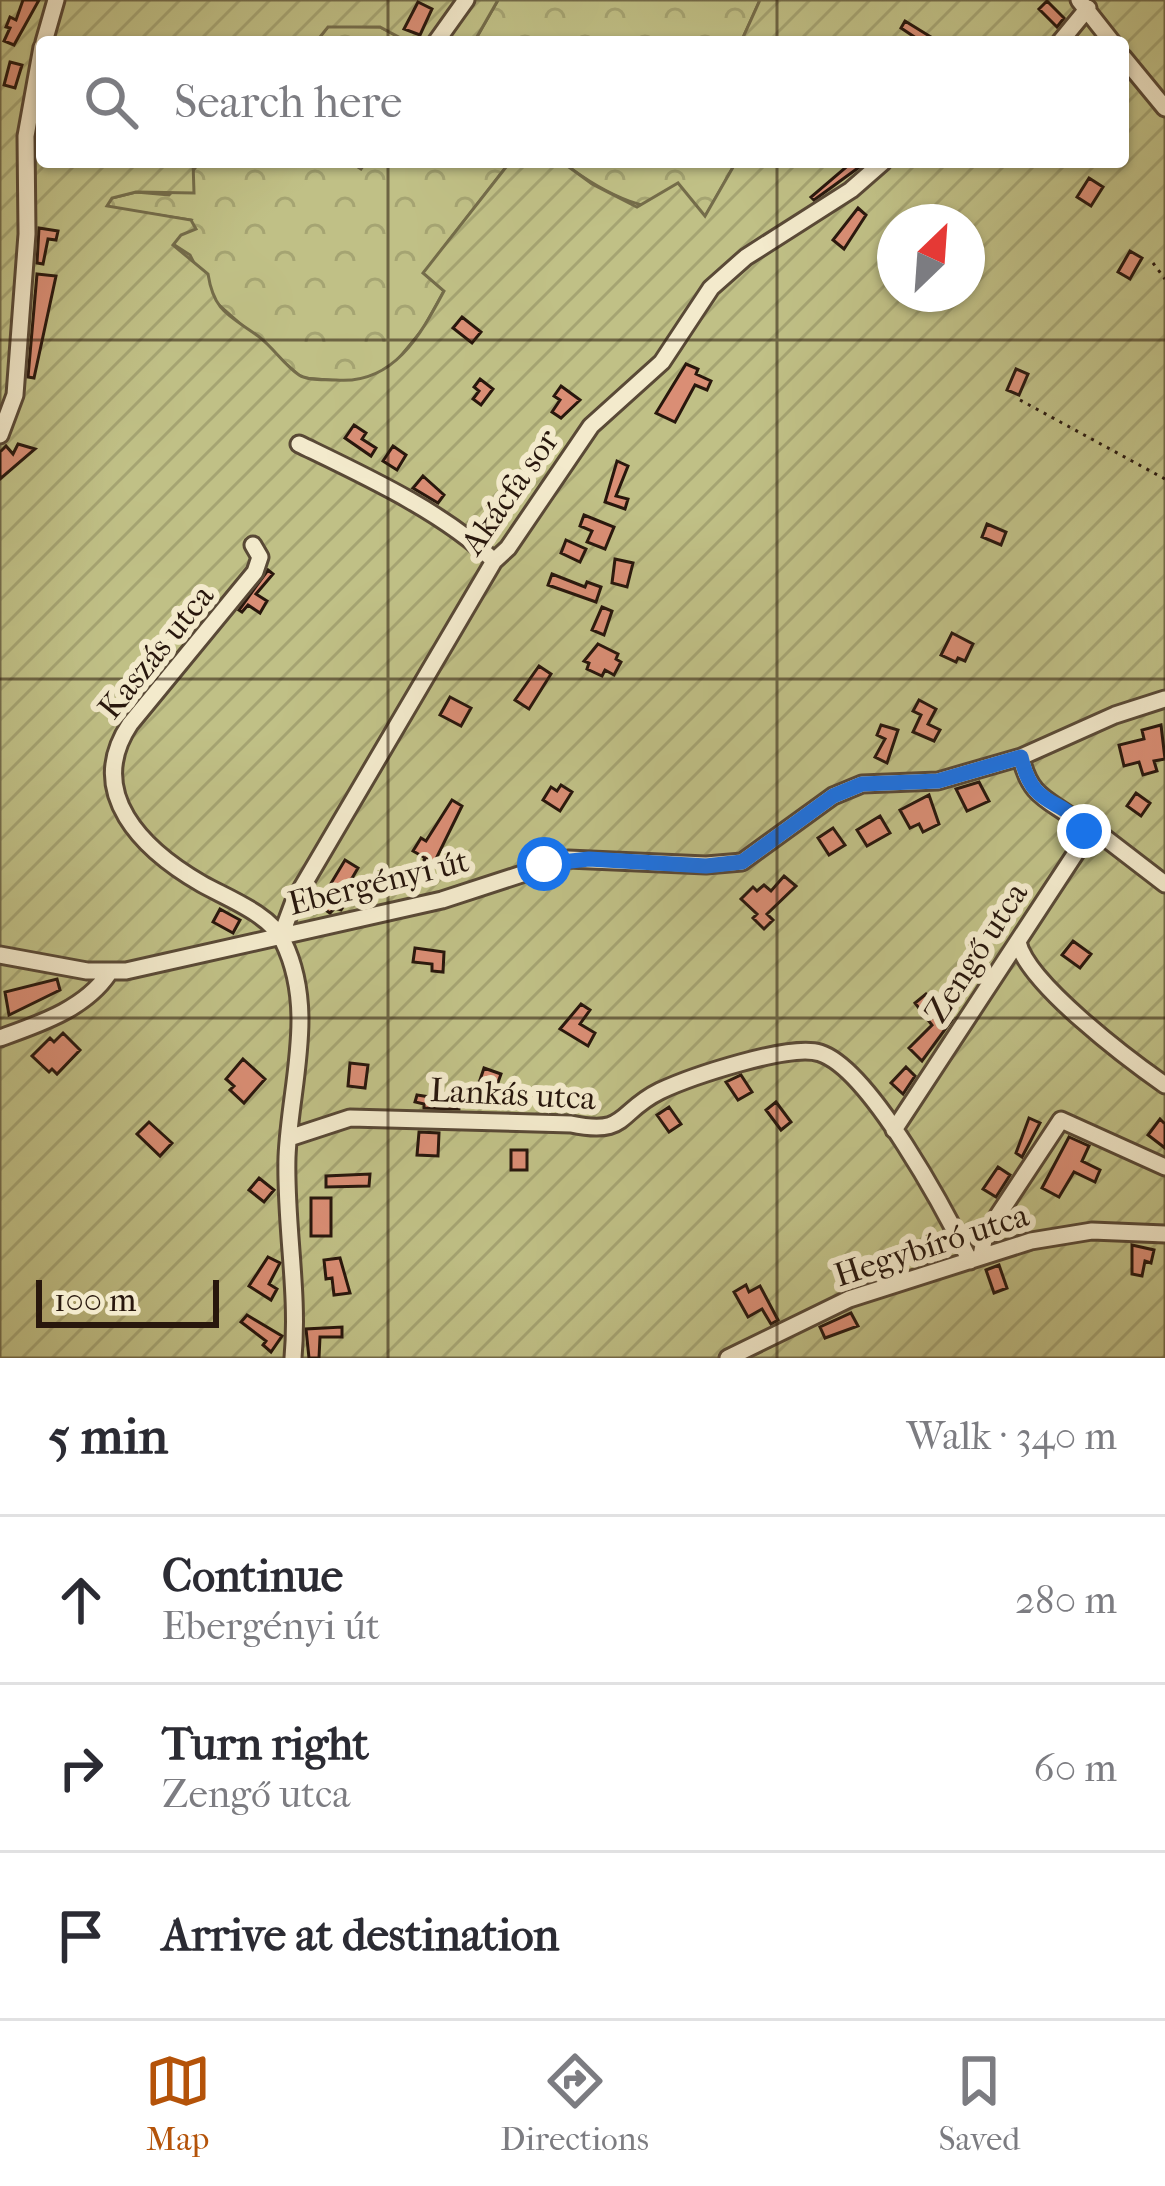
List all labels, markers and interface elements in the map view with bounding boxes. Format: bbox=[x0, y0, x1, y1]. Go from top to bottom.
search box bbox=[36, 36, 1129, 168]
icon: search bbox=[78, 69, 144, 135]
text: Search here bbox=[174, 76, 402, 129]
north arrow bbox=[877, 204, 985, 312]
street label: Akácfa sor bbox=[452, 422, 568, 564]
street label: Kaszás utca bbox=[90, 577, 222, 727]
route end bbox=[1057, 804, 1111, 858]
route start bbox=[517, 837, 571, 891]
street label: Ebergényi út bbox=[284, 841, 473, 924]
street label: Zengő utca bbox=[917, 875, 1036, 1030]
street label: Lankás utca bbox=[429, 1071, 598, 1118]
street label: Hegybíró utca bbox=[829, 1195, 1034, 1295]
scale bar bbox=[36, 1274, 219, 1327]
text: 100 m bbox=[54, 1281, 137, 1320]
text: 5 min bbox=[48, 1406, 168, 1466]
text: Walk · 340 m bbox=[907, 1413, 1117, 1459]
text: Continue bbox=[162, 1550, 343, 1603]
icon: ahead bbox=[48, 1567, 114, 1633]
text: 280 m bbox=[1015, 1577, 1117, 1623]
text: Ebergényi út bbox=[162, 1603, 380, 1649]
text: Turn right bbox=[162, 1718, 369, 1771]
icon: right bbox=[48, 1735, 114, 1801]
text: 60 m bbox=[1034, 1745, 1117, 1791]
text: Zengő utca bbox=[162, 1771, 350, 1817]
icon: arrive bbox=[48, 1903, 114, 1969]
text: Arrive at destination bbox=[162, 1909, 559, 1962]
tab: Map bbox=[145, 2048, 211, 2159]
tab: Directions bbox=[500, 2048, 649, 2159]
tab: Saved bbox=[938, 2048, 1020, 2159]

